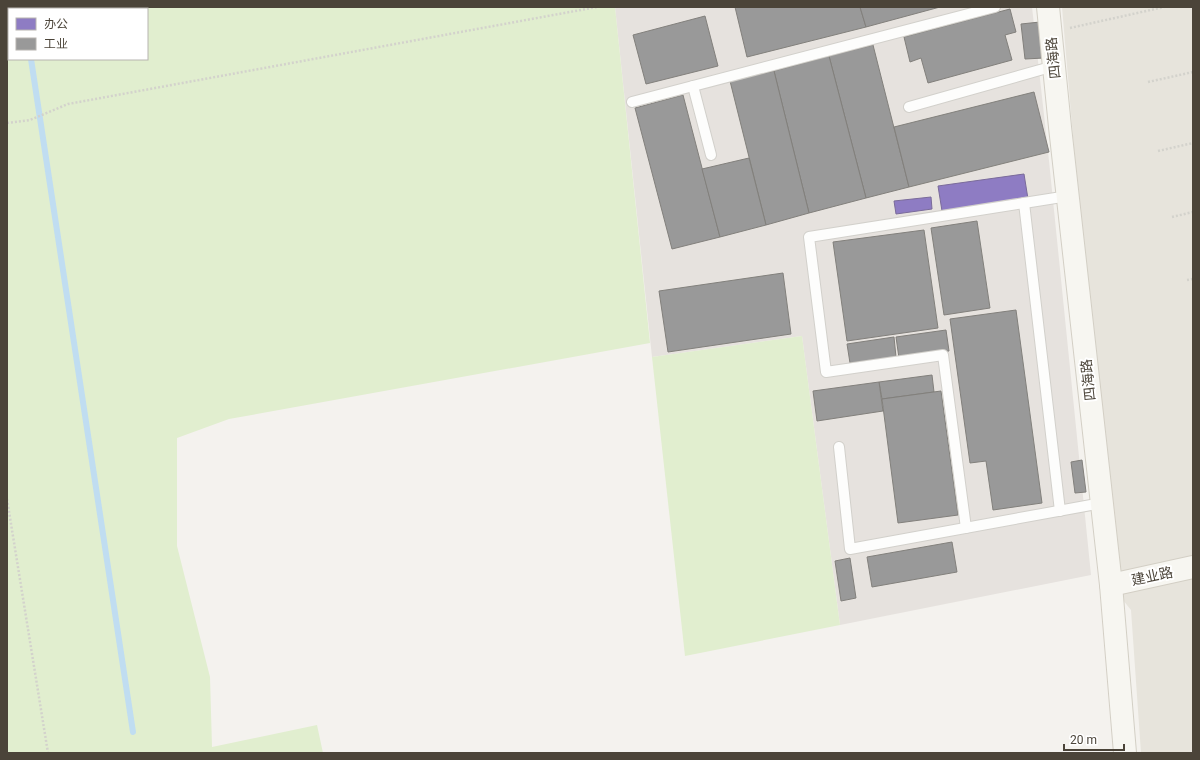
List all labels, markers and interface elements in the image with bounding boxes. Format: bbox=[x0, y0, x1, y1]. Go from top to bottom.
legend bbox=[8, 8, 148, 60]
text: 办公 bbox=[44, 17, 68, 31]
street label: 四海路 bbox=[1043, 36, 1063, 80]
text: 工业 bbox=[44, 37, 68, 51]
street label: 四海路 bbox=[1078, 358, 1098, 402]
street label: 建业路 bbox=[1130, 564, 1174, 588]
scale bar bbox=[1064, 726, 1124, 752]
text: 20 m bbox=[1070, 733, 1097, 747]

